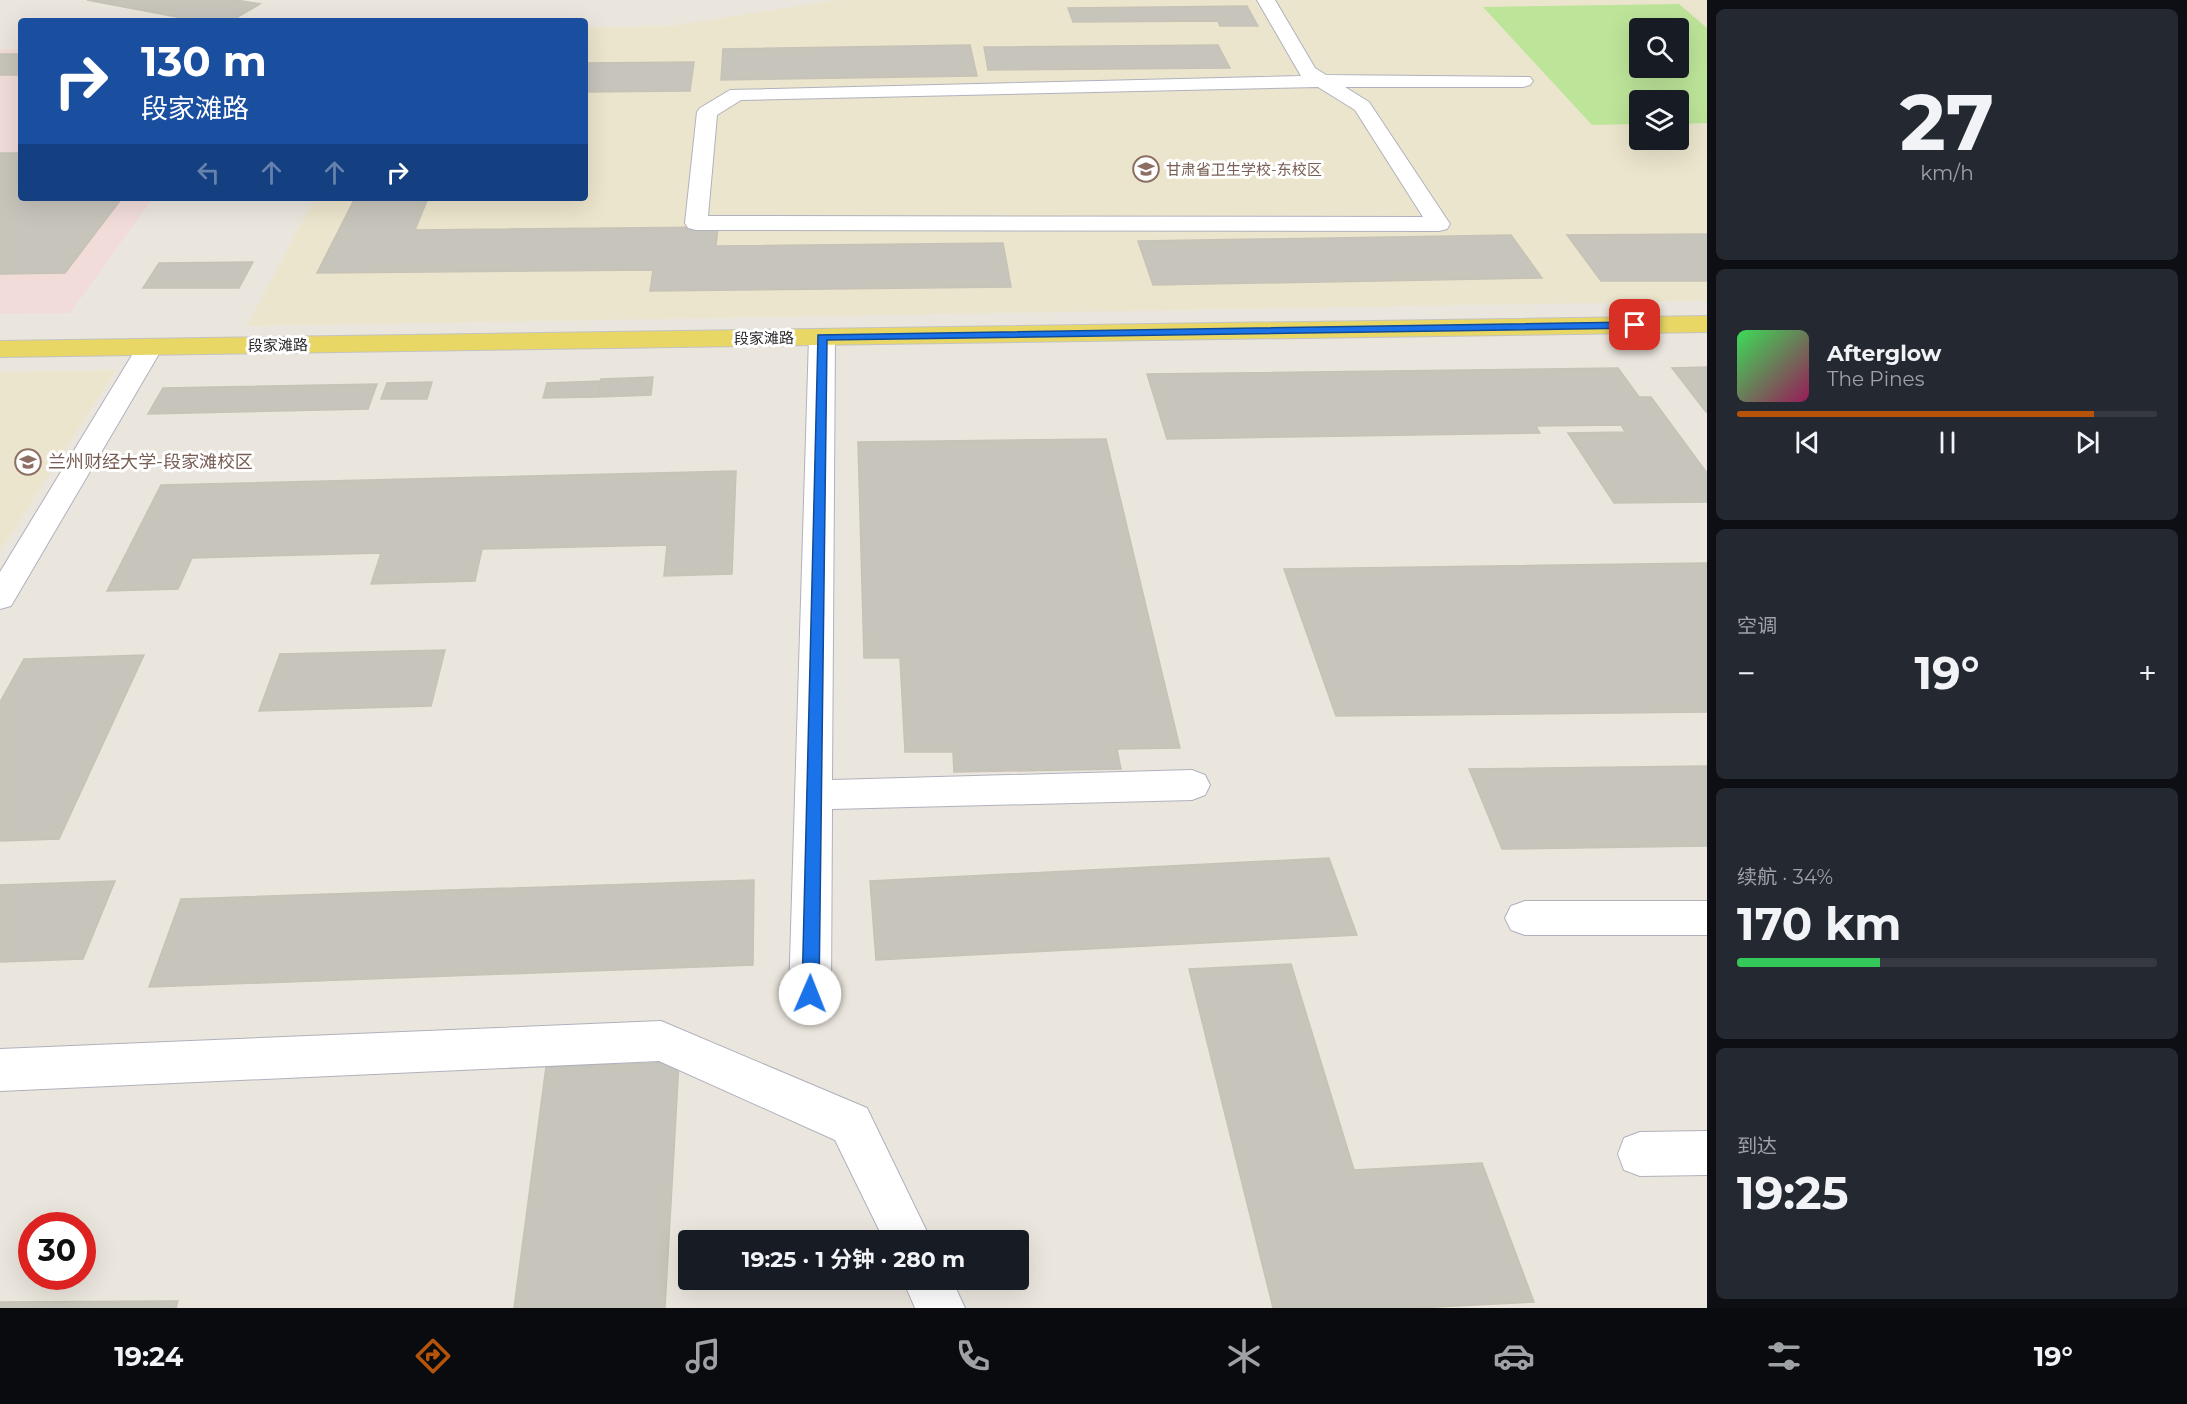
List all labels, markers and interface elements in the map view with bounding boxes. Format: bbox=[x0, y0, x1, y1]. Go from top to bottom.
map controls bbox=[1629, 18, 1689, 150]
button: search bbox=[1629, 18, 1689, 78]
text: 130 m bbox=[141, 35, 267, 87]
icon: right bbox=[42, 42, 120, 120]
text: 27 bbox=[1900, 74, 1994, 170]
button: layers bbox=[1629, 90, 1689, 150]
text: 段家滩路 bbox=[141, 92, 249, 125]
school or university icon: 甘肃省卫生学校-东校区 bbox=[1131, 154, 1161, 184]
icon: left bbox=[192, 156, 225, 189]
icon: ahead bbox=[255, 156, 288, 189]
icon: ahead bbox=[318, 156, 351, 189]
icon: right bbox=[381, 156, 414, 189]
place label: 甘肃省卫生学校-东校区 bbox=[1166, 160, 1322, 179]
text: km/h bbox=[1920, 161, 1974, 185]
pin bbox=[1609, 299, 1660, 350]
icon: arrive bbox=[1618, 308, 1651, 341]
street label: 段家滩路 bbox=[734, 328, 794, 348]
street label: 段家滩路 bbox=[248, 335, 308, 355]
text: Afterglow bbox=[1827, 340, 1941, 367]
text: The Pines bbox=[1827, 367, 1924, 391]
icon: previous bbox=[1791, 426, 1824, 459]
icon: pause bbox=[1931, 426, 1964, 459]
icon: next bbox=[2071, 426, 2104, 459]
school or university icon: 兰州财经大学-段家滩校区 bbox=[13, 447, 43, 477]
place label: 兰州财经大学-段家滩校区 bbox=[48, 451, 253, 473]
text: 空调 bbox=[1737, 614, 1777, 638]
text: 19° bbox=[1914, 645, 1980, 700]
text: − bbox=[1737, 653, 1756, 693]
text: + bbox=[2138, 653, 2157, 693]
text: 续航 · 34% bbox=[1737, 865, 1833, 889]
text: 170 km bbox=[1737, 896, 1901, 951]
position arrow bbox=[778, 962, 842, 1026]
text: 到达 bbox=[1737, 1134, 1777, 1158]
text: 19:25 bbox=[1737, 1165, 1848, 1220]
speed limit sign: 30 bbox=[18, 1212, 96, 1290]
text: 19:25 · 1 分钟 · 280 m bbox=[742, 1246, 965, 1273]
icon: directions bbox=[412, 1335, 454, 1377]
icon: music bbox=[682, 1335, 724, 1377]
icon: phone bbox=[952, 1335, 994, 1377]
icon: climate bbox=[1223, 1335, 1265, 1377]
icon: car bbox=[1493, 1335, 1535, 1377]
icon: filters bbox=[1763, 1335, 1805, 1377]
text: 19:24 bbox=[114, 1340, 183, 1373]
text: 19° bbox=[2034, 1340, 2073, 1373]

